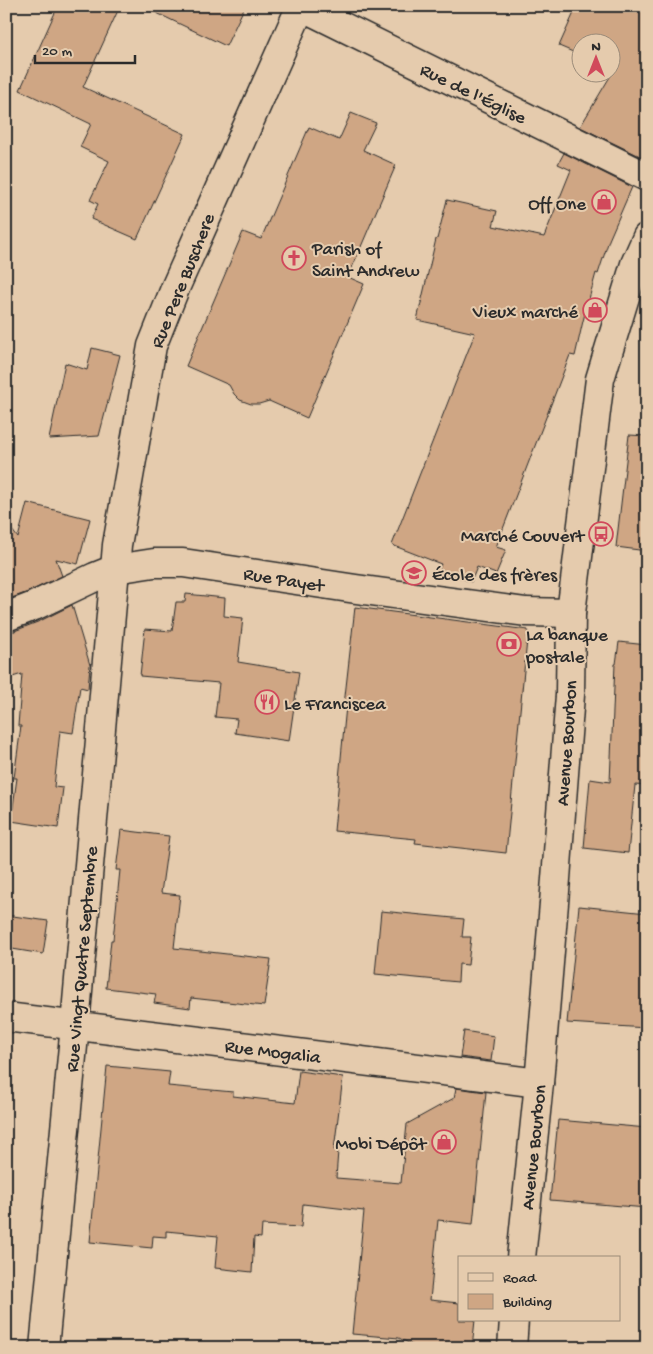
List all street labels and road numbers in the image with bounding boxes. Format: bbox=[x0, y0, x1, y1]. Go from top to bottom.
street label: Rue de l'Église bbox=[416, 60, 530, 131]
street label: Rue Pere Buschere bbox=[147, 210, 222, 352]
street label: Rue Payet bbox=[242, 564, 328, 600]
street label: Avenue Bourbon bbox=[553, 680, 584, 807]
street label: Rue Vingt Quatre Septembre bbox=[62, 845, 105, 1073]
street label: Rue Mogalia bbox=[223, 1036, 323, 1071]
street label: Avenue Bourbon bbox=[517, 1084, 553, 1211]

